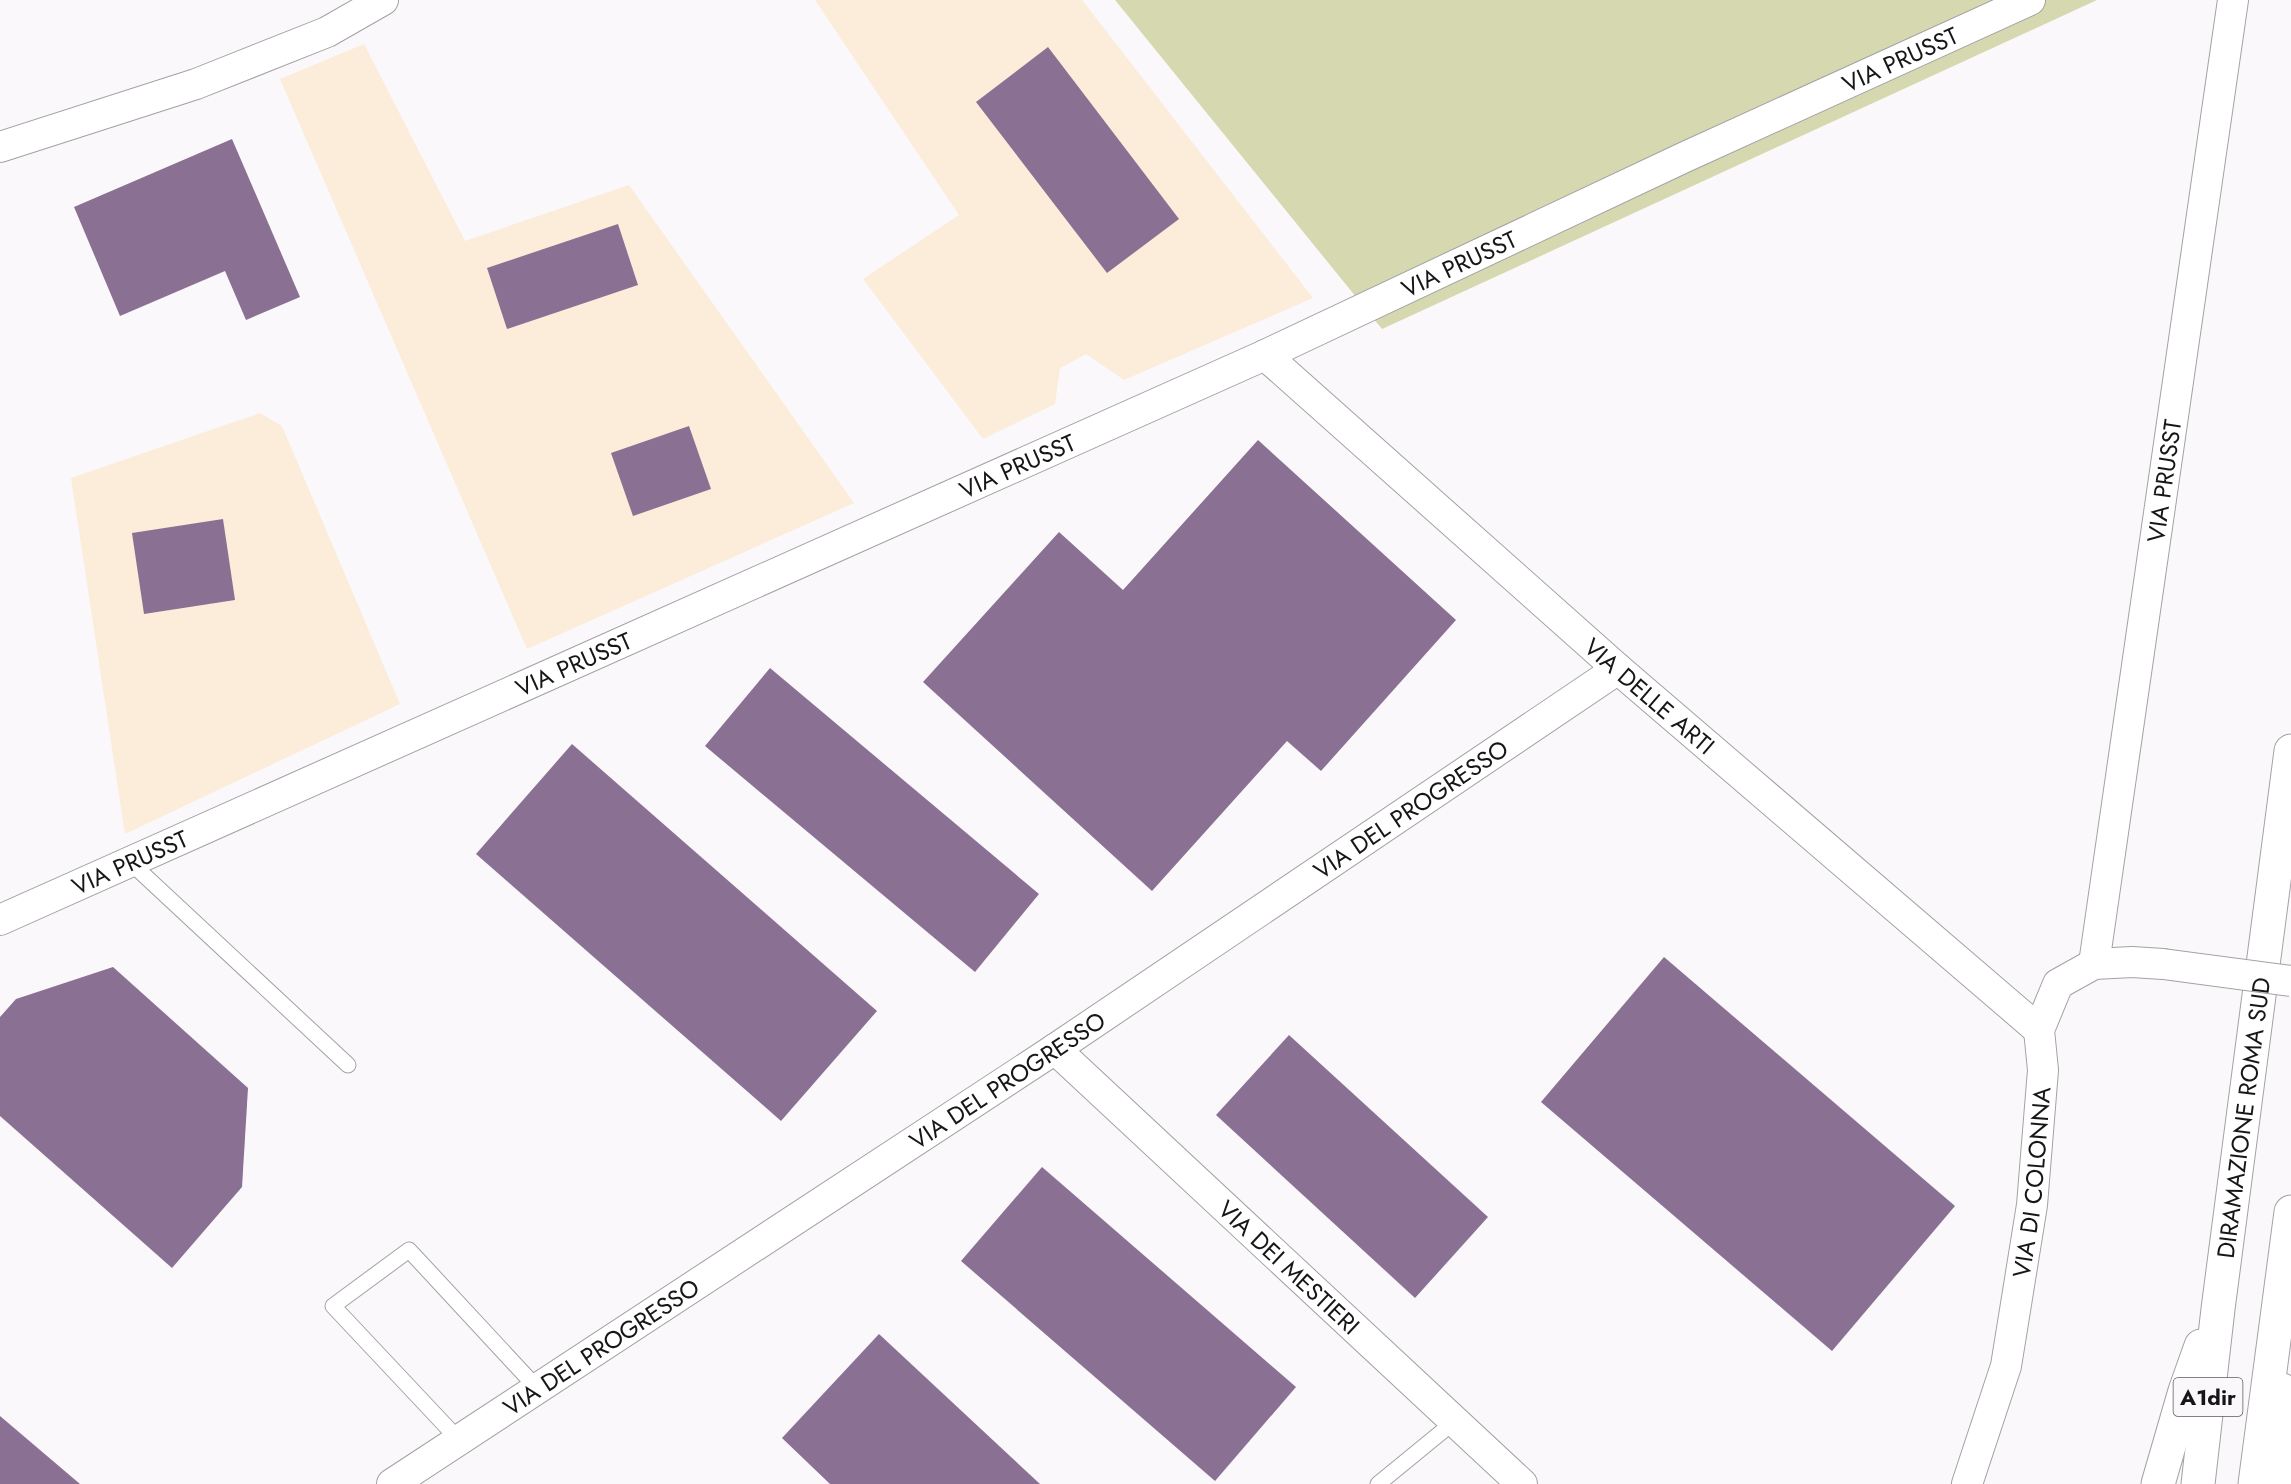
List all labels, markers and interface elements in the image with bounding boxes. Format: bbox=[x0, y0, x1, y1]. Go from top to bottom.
street label: VIA PRUSST bbox=[1836, 18, 1964, 101]
street label: VIA PRUSST bbox=[1396, 221, 1523, 306]
street label: VIA PRUSST bbox=[2137, 417, 2190, 545]
street label: VIA PRUSST bbox=[953, 424, 1081, 507]
street label: VIA PRUSST bbox=[510, 623, 637, 705]
street label: VIA DELLE ARTI bbox=[1577, 629, 1723, 762]
street label: VIA DEL PROGRESSO bbox=[1306, 731, 1515, 887]
street label: VIA PRUSST bbox=[66, 821, 193, 903]
street label: DIRAMAZIONE ROMA SUD bbox=[2207, 975, 2279, 1260]
street label: VIA DEL PROGRESSO bbox=[902, 1002, 1112, 1158]
street label: VIA DI COLONNA bbox=[2003, 1085, 2059, 1280]
street label: VIA DEI MESTIERI bbox=[1210, 1192, 1368, 1342]
street label: VIA DEL PROGRESSO bbox=[496, 1270, 706, 1424]
road number: A1dir bbox=[2174, 1378, 2242, 1416]

